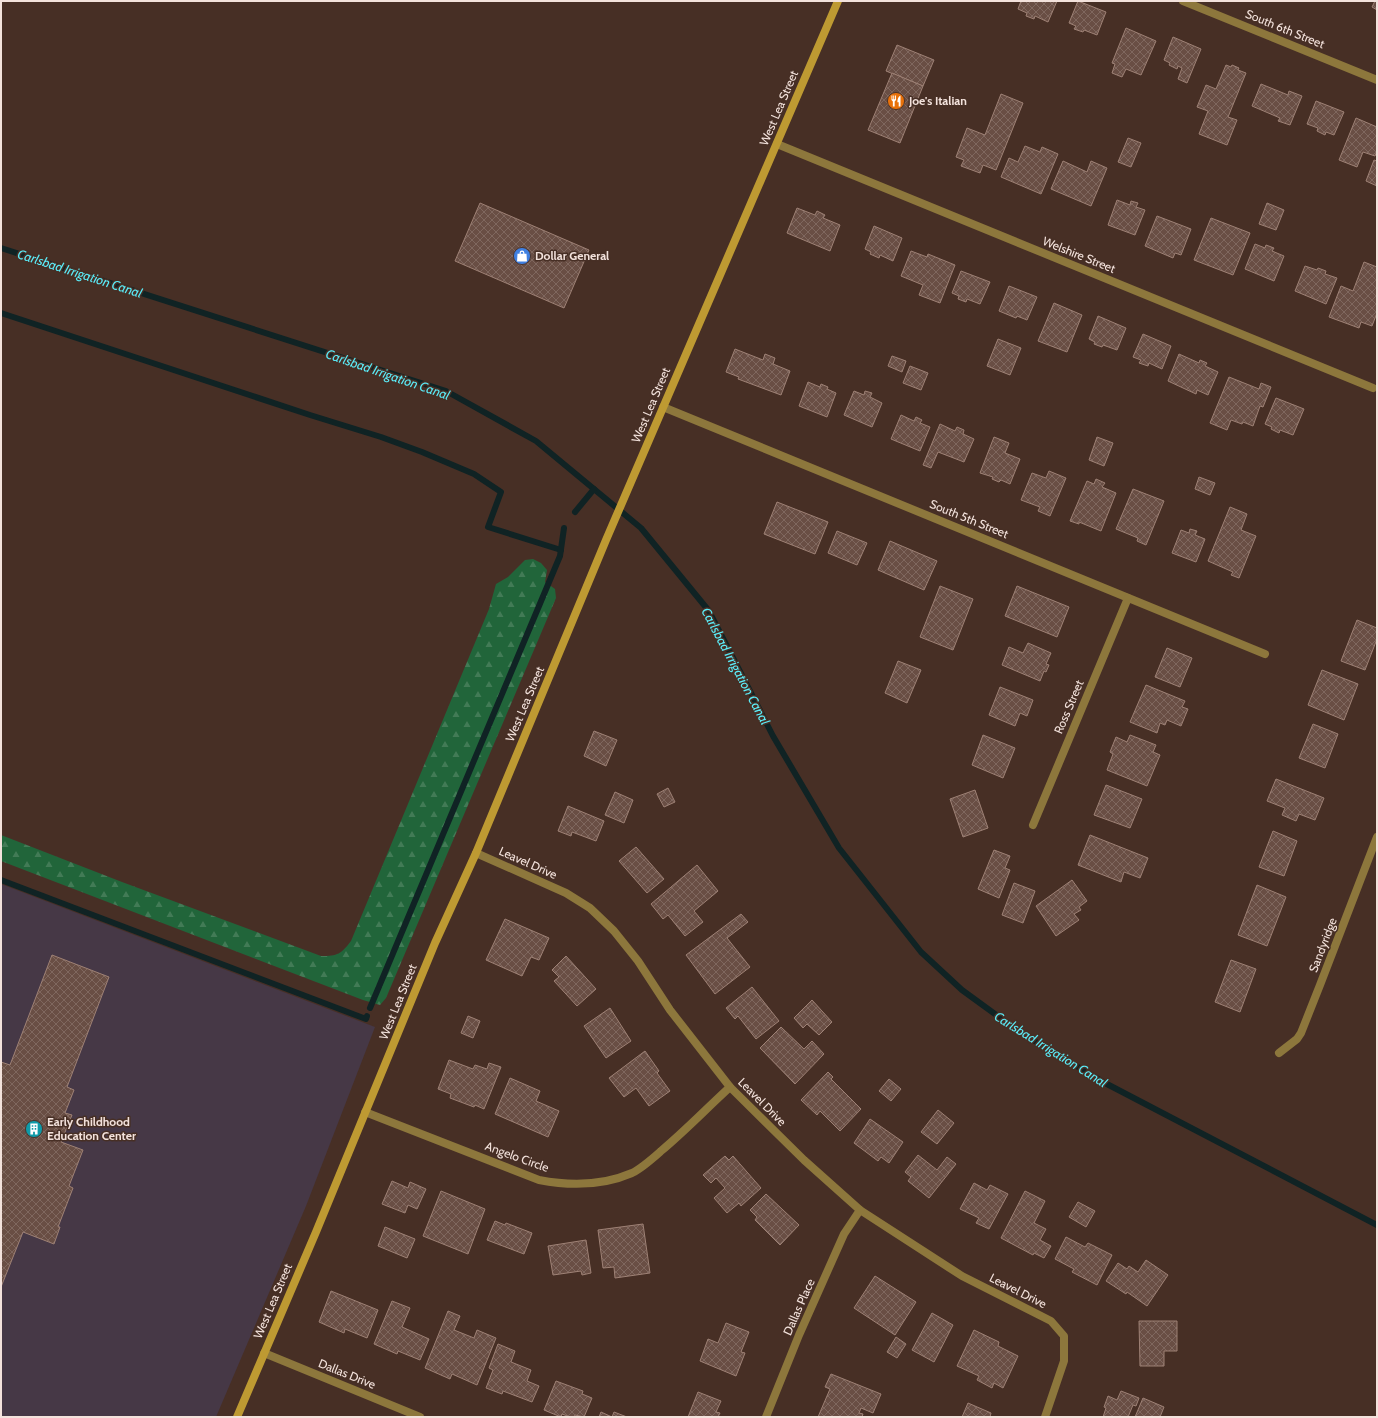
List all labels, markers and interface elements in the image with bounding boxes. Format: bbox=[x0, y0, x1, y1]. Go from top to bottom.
street label: South 6th Street bbox=[1243, 6, 1327, 51]
street label: West Lea Street bbox=[756, 68, 801, 148]
restaurant icon: Joe's Italian bbox=[886, 91, 906, 111]
place label: Joe's Italian bbox=[908, 93, 967, 108]
street label: Welshire Street bbox=[1041, 233, 1118, 276]
water label: Carlsbad Irrigation Canal bbox=[16, 245, 144, 301]
shop icon: Dollar General bbox=[512, 246, 532, 266]
place label: Dollar General bbox=[535, 248, 609, 263]
water label: Carlsbad Irrigation Canal bbox=[324, 345, 452, 403]
street label: West Lea Street bbox=[628, 365, 673, 445]
street label: South 5th Street bbox=[928, 496, 1011, 541]
water label: Carlsbad Irrigation Canal bbox=[698, 605, 774, 727]
street label: West Lea Street bbox=[502, 664, 547, 744]
street label: Ross Street bbox=[1050, 678, 1087, 736]
street label: Leavel Drive bbox=[497, 843, 560, 882]
street label: Sandyridge bbox=[1305, 915, 1340, 974]
street label: West Lea Street bbox=[376, 962, 419, 1042]
water label: Carlsbad Irrigation Canal bbox=[992, 1008, 1110, 1090]
street label: Leavel Drive bbox=[735, 1074, 790, 1129]
place label: Early Childhood Education Center bbox=[47, 1114, 136, 1143]
building icon: Early Childhood Education Center bbox=[24, 1119, 44, 1139]
street label: Angelo Circle bbox=[483, 1138, 551, 1175]
street label: West Lea Street bbox=[250, 1261, 295, 1341]
street label: Leavel Drive bbox=[987, 1270, 1049, 1311]
street label: Dallas Place bbox=[779, 1276, 818, 1337]
street label: Dallas Drive bbox=[316, 1355, 378, 1392]

